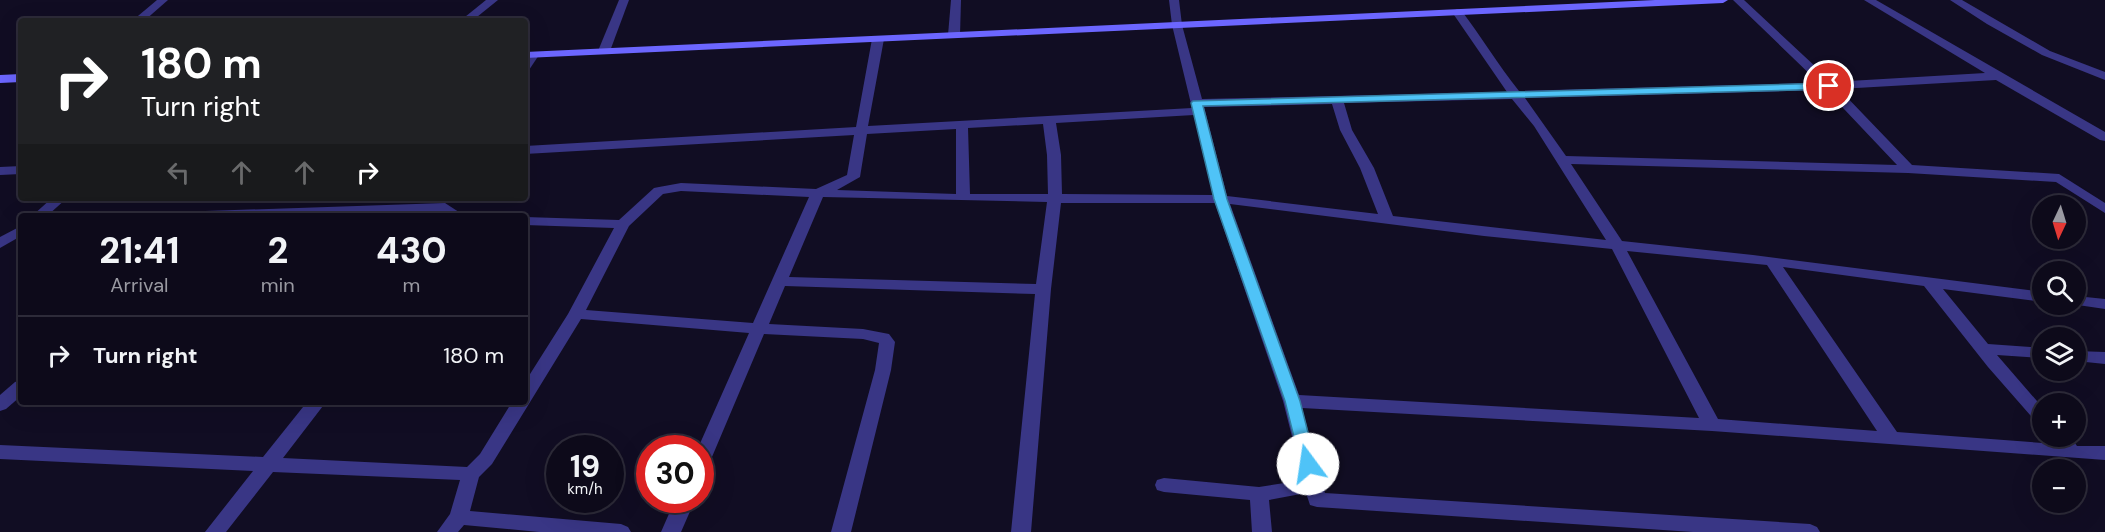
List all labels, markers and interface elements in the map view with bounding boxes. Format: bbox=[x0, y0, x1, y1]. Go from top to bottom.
text: 180 m bbox=[141, 36, 262, 91]
icon: right bbox=[42, 42, 120, 120]
pin bbox=[1803, 60, 1854, 111]
icon: arrive bbox=[1812, 69, 1845, 102]
text: Turn right bbox=[141, 89, 261, 124]
icon: left bbox=[162, 156, 195, 189]
icon: ahead bbox=[225, 156, 258, 189]
icon: ahead bbox=[288, 156, 321, 189]
icon: right bbox=[351, 156, 384, 189]
north arrow bbox=[2032, 195, 2086, 249]
map controls bbox=[2032, 195, 2086, 513]
text: 21:41 bbox=[99, 227, 180, 274]
text: 2 bbox=[267, 227, 288, 274]
text: 430 bbox=[376, 227, 447, 274]
button: search bbox=[2032, 261, 2086, 315]
text: Arrival bbox=[110, 272, 169, 298]
text: min bbox=[261, 272, 295, 298]
text: m bbox=[403, 272, 420, 298]
button: layers bbox=[2032, 327, 2086, 381]
icon: right bbox=[42, 339, 75, 372]
text: Turn right bbox=[93, 341, 198, 370]
text: 180 m bbox=[443, 341, 504, 370]
button: + bbox=[2032, 393, 2086, 447]
position arrow bbox=[1276, 432, 1340, 496]
speed limit sign: 30 bbox=[636, 435, 714, 513]
text: 19 bbox=[570, 447, 600, 486]
button: − bbox=[2032, 459, 2086, 513]
text: km/h bbox=[567, 479, 603, 499]

